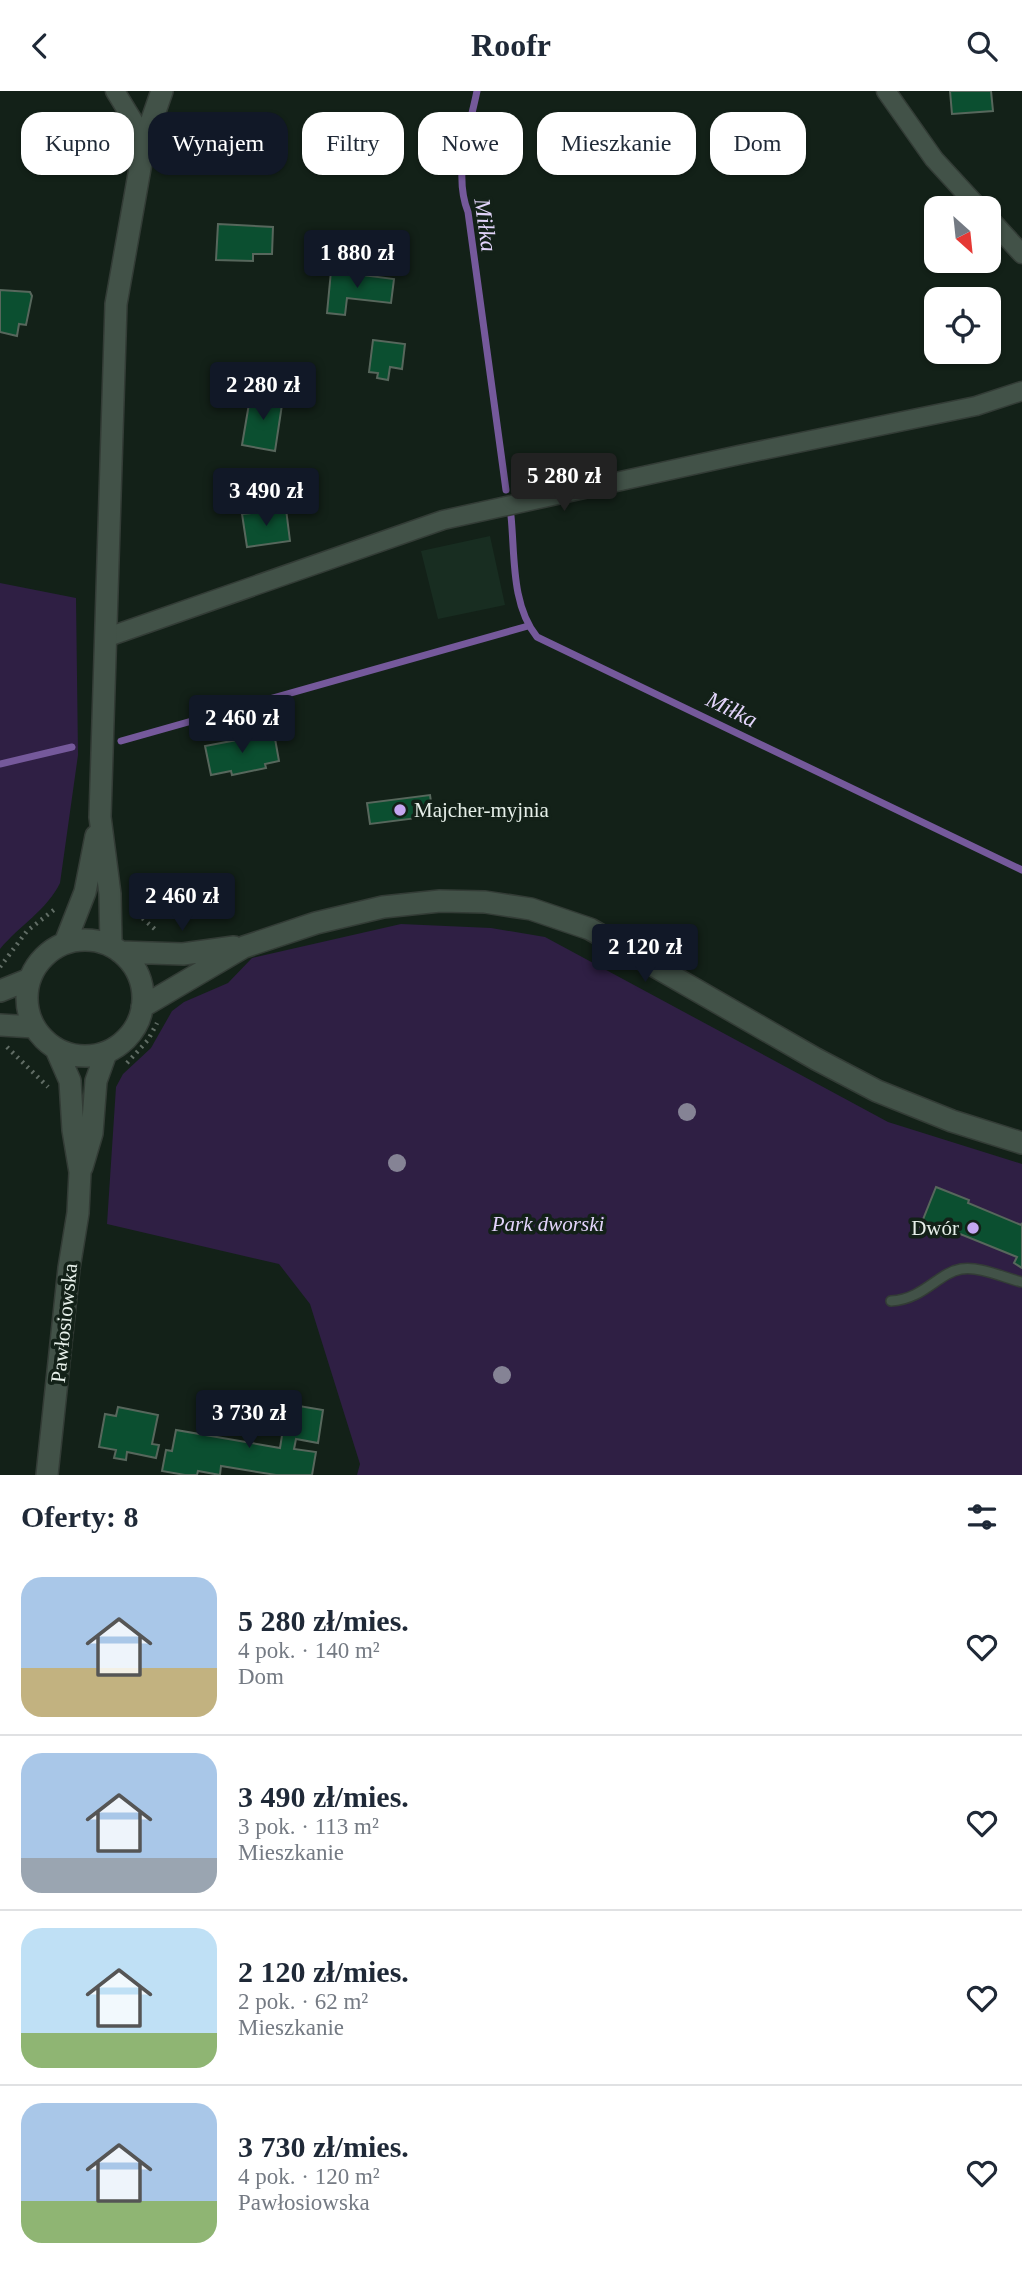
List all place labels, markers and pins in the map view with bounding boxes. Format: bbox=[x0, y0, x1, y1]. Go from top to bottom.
pin: 1 880 zł bbox=[285, 231, 429, 290]
pin: 2 280 zł bbox=[191, 363, 335, 422]
pin: 5 280 zł bbox=[492, 453, 636, 513]
pin: 3 490 zł bbox=[194, 469, 338, 528]
pin: 2 460 zł bbox=[170, 695, 314, 755]
place label: Majcher-myjnia bbox=[414, 798, 550, 822]
marker: Majcher-myjnia bbox=[392, 802, 408, 818]
pin: 2 460 zł bbox=[110, 873, 254, 933]
pin: 2 120 zł bbox=[573, 925, 717, 984]
place label: Dwór bbox=[911, 1216, 959, 1240]
marker: Dwór bbox=[965, 1220, 981, 1236]
pin: 3 730 zł bbox=[177, 1391, 321, 1450]

